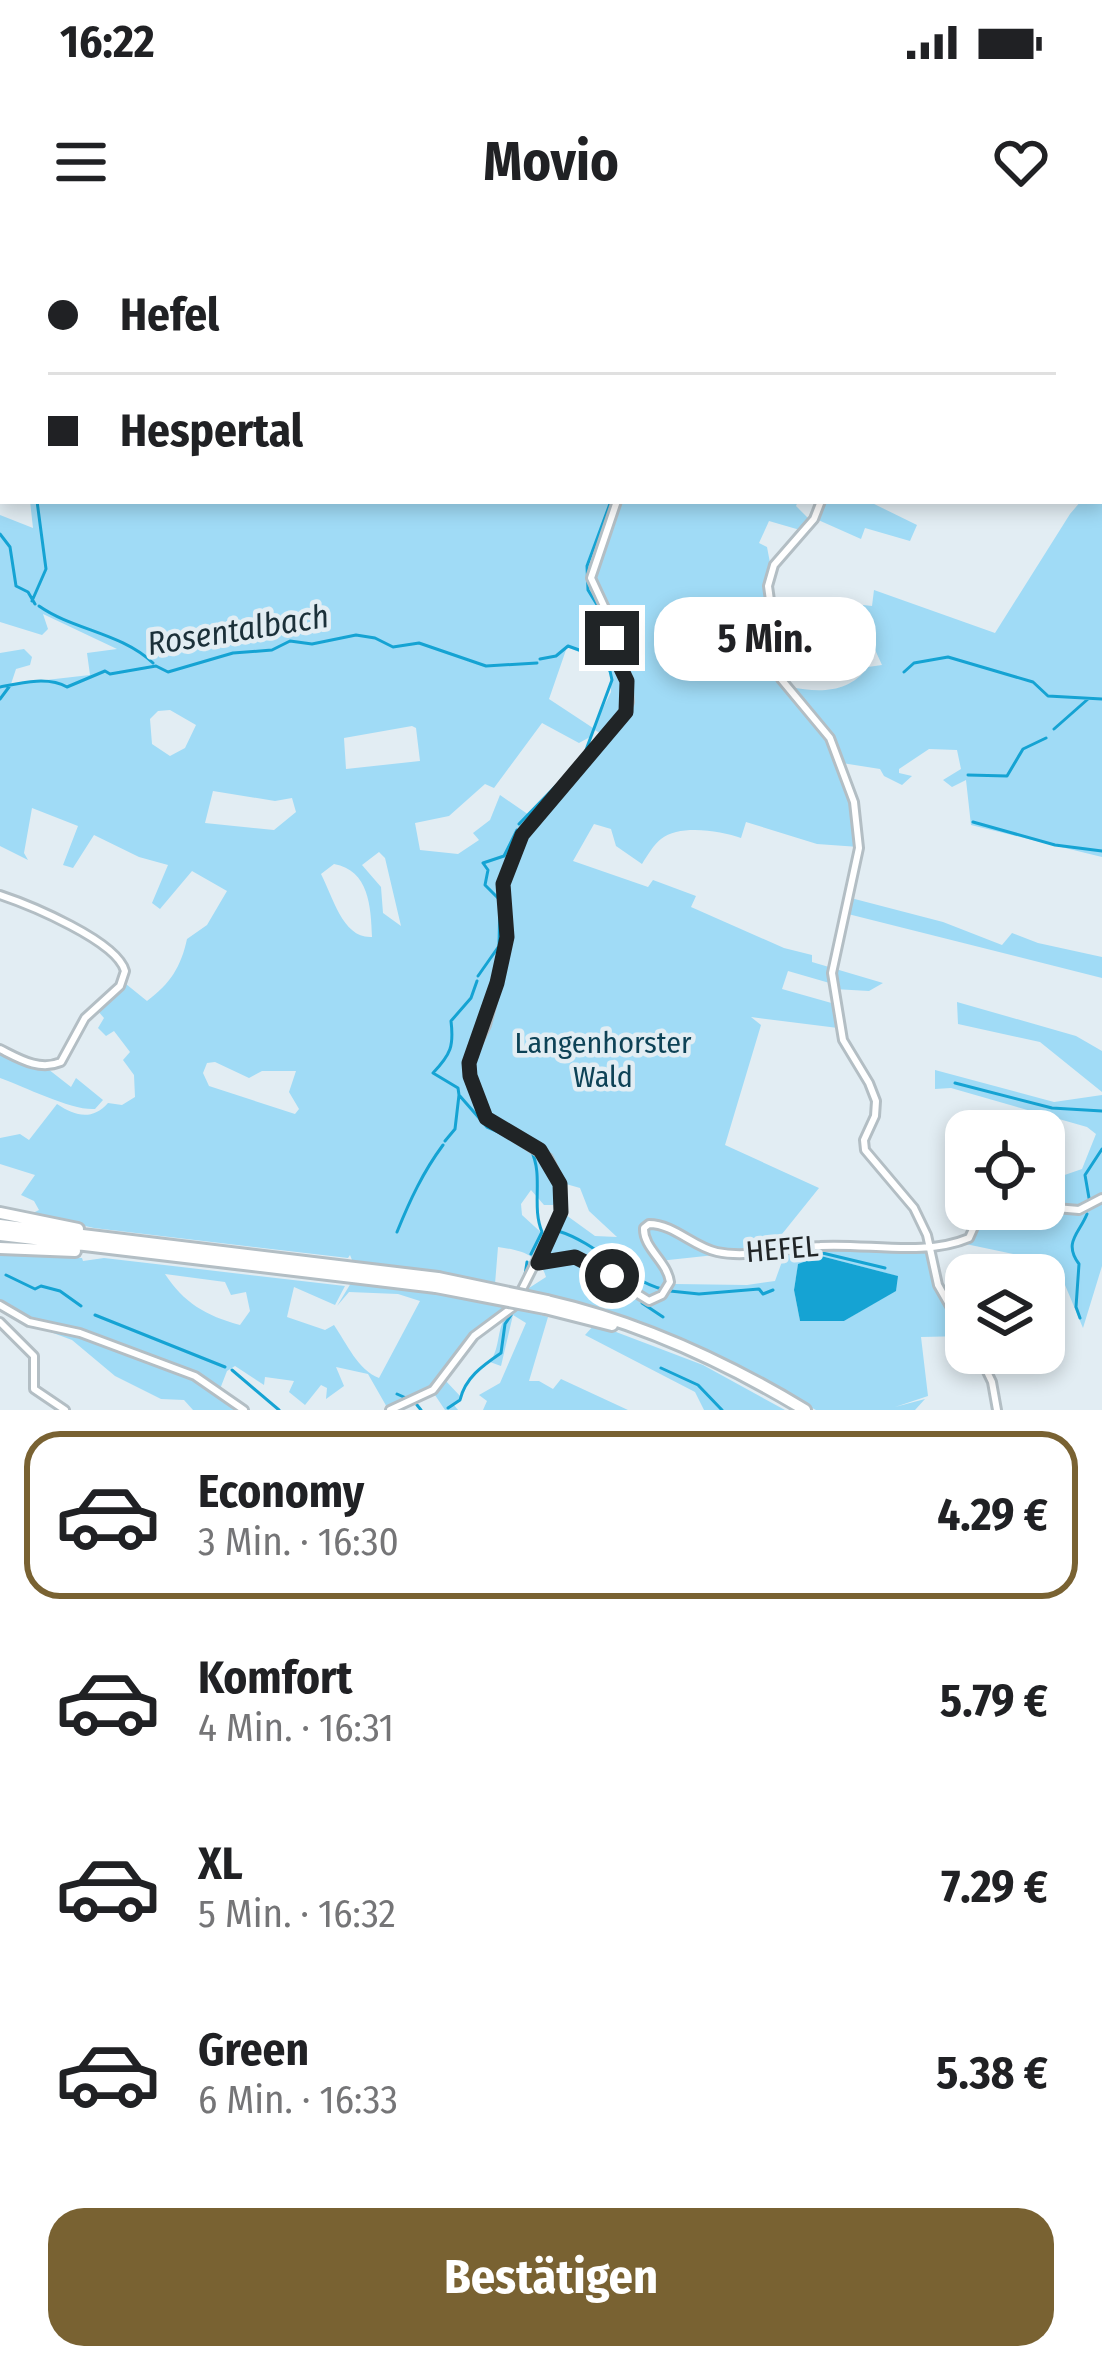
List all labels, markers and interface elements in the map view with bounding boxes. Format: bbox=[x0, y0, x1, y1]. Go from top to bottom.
text: 16:22 bbox=[60, 15, 155, 69]
icon: menu bbox=[48, 129, 114, 195]
icon: heart bbox=[988, 129, 1054, 195]
text: Movio bbox=[483, 130, 619, 194]
text: Hefel bbox=[120, 288, 219, 342]
text: Hespertal bbox=[120, 404, 303, 458]
water label: Rosentalbach bbox=[144, 596, 332, 664]
callout: 5 Min. bbox=[654, 596, 876, 680]
route end bbox=[585, 611, 639, 665]
text: 5 Min. bbox=[718, 616, 812, 662]
park label: Langenhorster Wald bbox=[515, 1025, 692, 1095]
map controls bbox=[945, 1110, 1065, 1374]
button: locate bbox=[945, 1110, 1065, 1230]
street label: HEFEL bbox=[744, 1228, 820, 1270]
route start bbox=[585, 1249, 639, 1303]
button: layers bbox=[945, 1254, 1065, 1374]
icon: car bbox=[54, 1461, 162, 1569]
text: Economy bbox=[198, 1465, 364, 1519]
text: 4.29 € bbox=[937, 1488, 1048, 1542]
text: 3 Min. · 16:30 bbox=[198, 1519, 399, 1565]
icon: car bbox=[54, 1647, 162, 1755]
text: Komfort bbox=[198, 1651, 352, 1705]
text: 5.79 € bbox=[940, 1674, 1048, 1728]
text: 4 Min. · 16:31 bbox=[198, 1705, 394, 1751]
icon: car bbox=[54, 1833, 162, 1941]
text: XL bbox=[198, 1837, 243, 1891]
text: 7.29 € bbox=[941, 1860, 1048, 1914]
text: 5 Min. · 16:32 bbox=[198, 1891, 396, 1937]
icon: car bbox=[54, 2019, 162, 2127]
text: Green bbox=[198, 2023, 309, 2077]
text: 5.38 € bbox=[936, 2046, 1048, 2100]
text: 6 Min. · 16:33 bbox=[198, 2077, 398, 2123]
button: Bestätigen bbox=[48, 2208, 1054, 2346]

